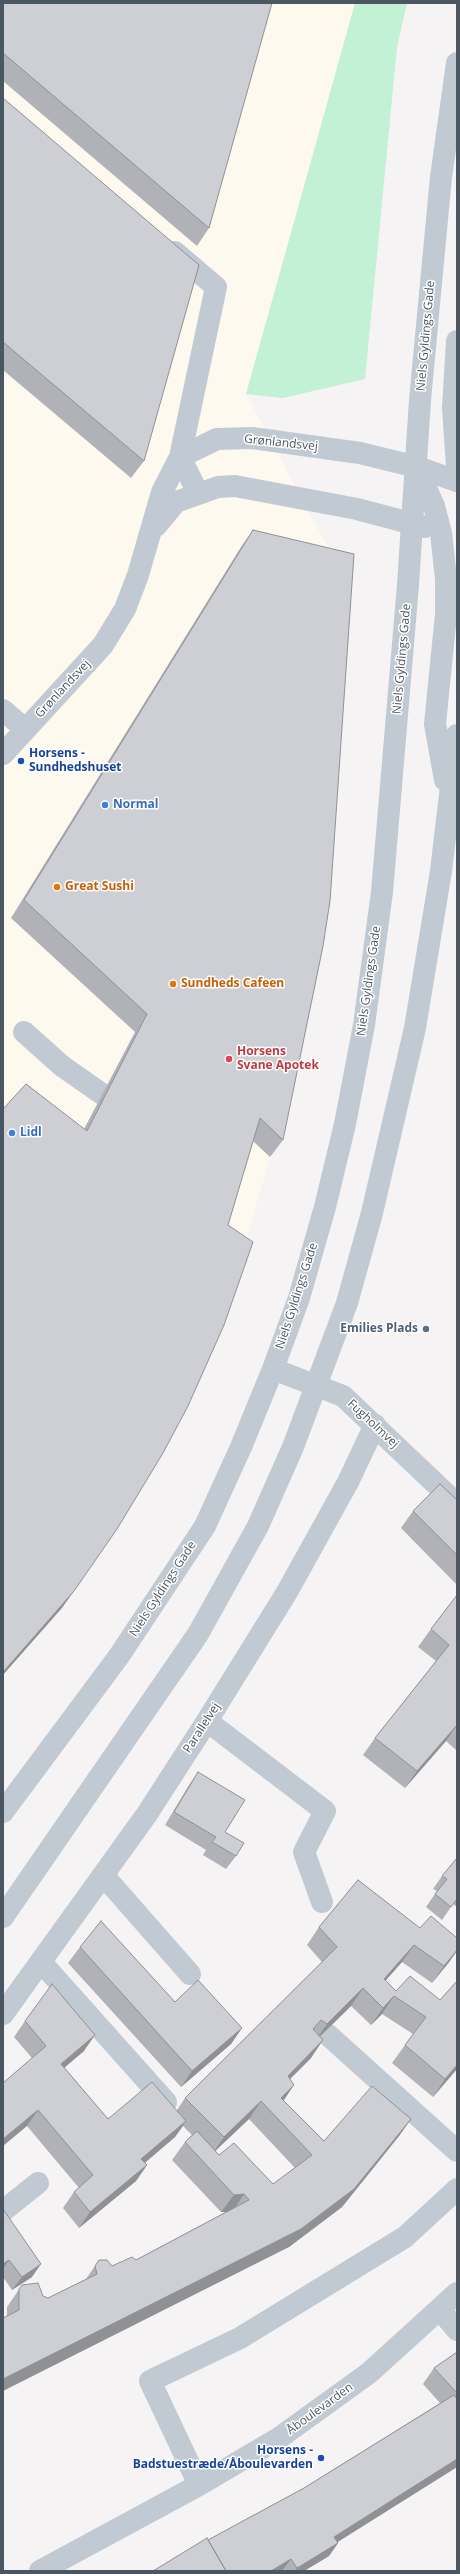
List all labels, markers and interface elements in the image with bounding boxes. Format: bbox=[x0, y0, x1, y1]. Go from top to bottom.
street label: Niels Gyldings Gade bbox=[414, 280, 438, 392]
street label: Grønlandsvej bbox=[243, 432, 319, 454]
street label: Niels Gyldings Gade bbox=[390, 603, 414, 715]
street label: Grønlandsvej bbox=[32, 657, 94, 721]
place label: Horsens - Sundhedshuset bbox=[29, 747, 122, 775]
marker: Horsens - Sundhedshuset bbox=[16, 756, 26, 766]
place label: Normal bbox=[113, 798, 158, 812]
marker: Normal bbox=[100, 800, 110, 810]
place label: Great Sushi bbox=[65, 880, 134, 894]
marker: Great Sushi bbox=[52, 882, 62, 892]
street label: Niels Gyldings Gade bbox=[354, 925, 384, 1037]
place label: Sundheds Cafeen bbox=[181, 977, 284, 991]
marker: Sundheds Cafeen bbox=[168, 979, 178, 989]
place label: Horsens Svane Apotek bbox=[237, 1045, 319, 1073]
marker: Horsens Svane Apotek bbox=[224, 1054, 234, 1064]
place label: Lidl bbox=[20, 1126, 42, 1140]
marker: Lidl bbox=[7, 1128, 17, 1138]
street label: Niels Gyldings Gade bbox=[273, 1241, 321, 1351]
place label: Emilies Plads bbox=[340, 1322, 418, 1336]
marker: Emilies Plads bbox=[421, 1324, 431, 1334]
street label: Fugholmvej bbox=[344, 1397, 402, 1451]
street label: Niels Gyldings Gade bbox=[127, 1539, 199, 1639]
street label: Parallelvej bbox=[180, 1700, 224, 1756]
street label: Åboulevarden bbox=[284, 2380, 356, 2438]
place label: Horsens - Badstuestræde/Åboulevarden bbox=[133, 2444, 313, 2472]
marker: Horsens - Badstuestræde/Åboulevarden bbox=[316, 2453, 326, 2463]

